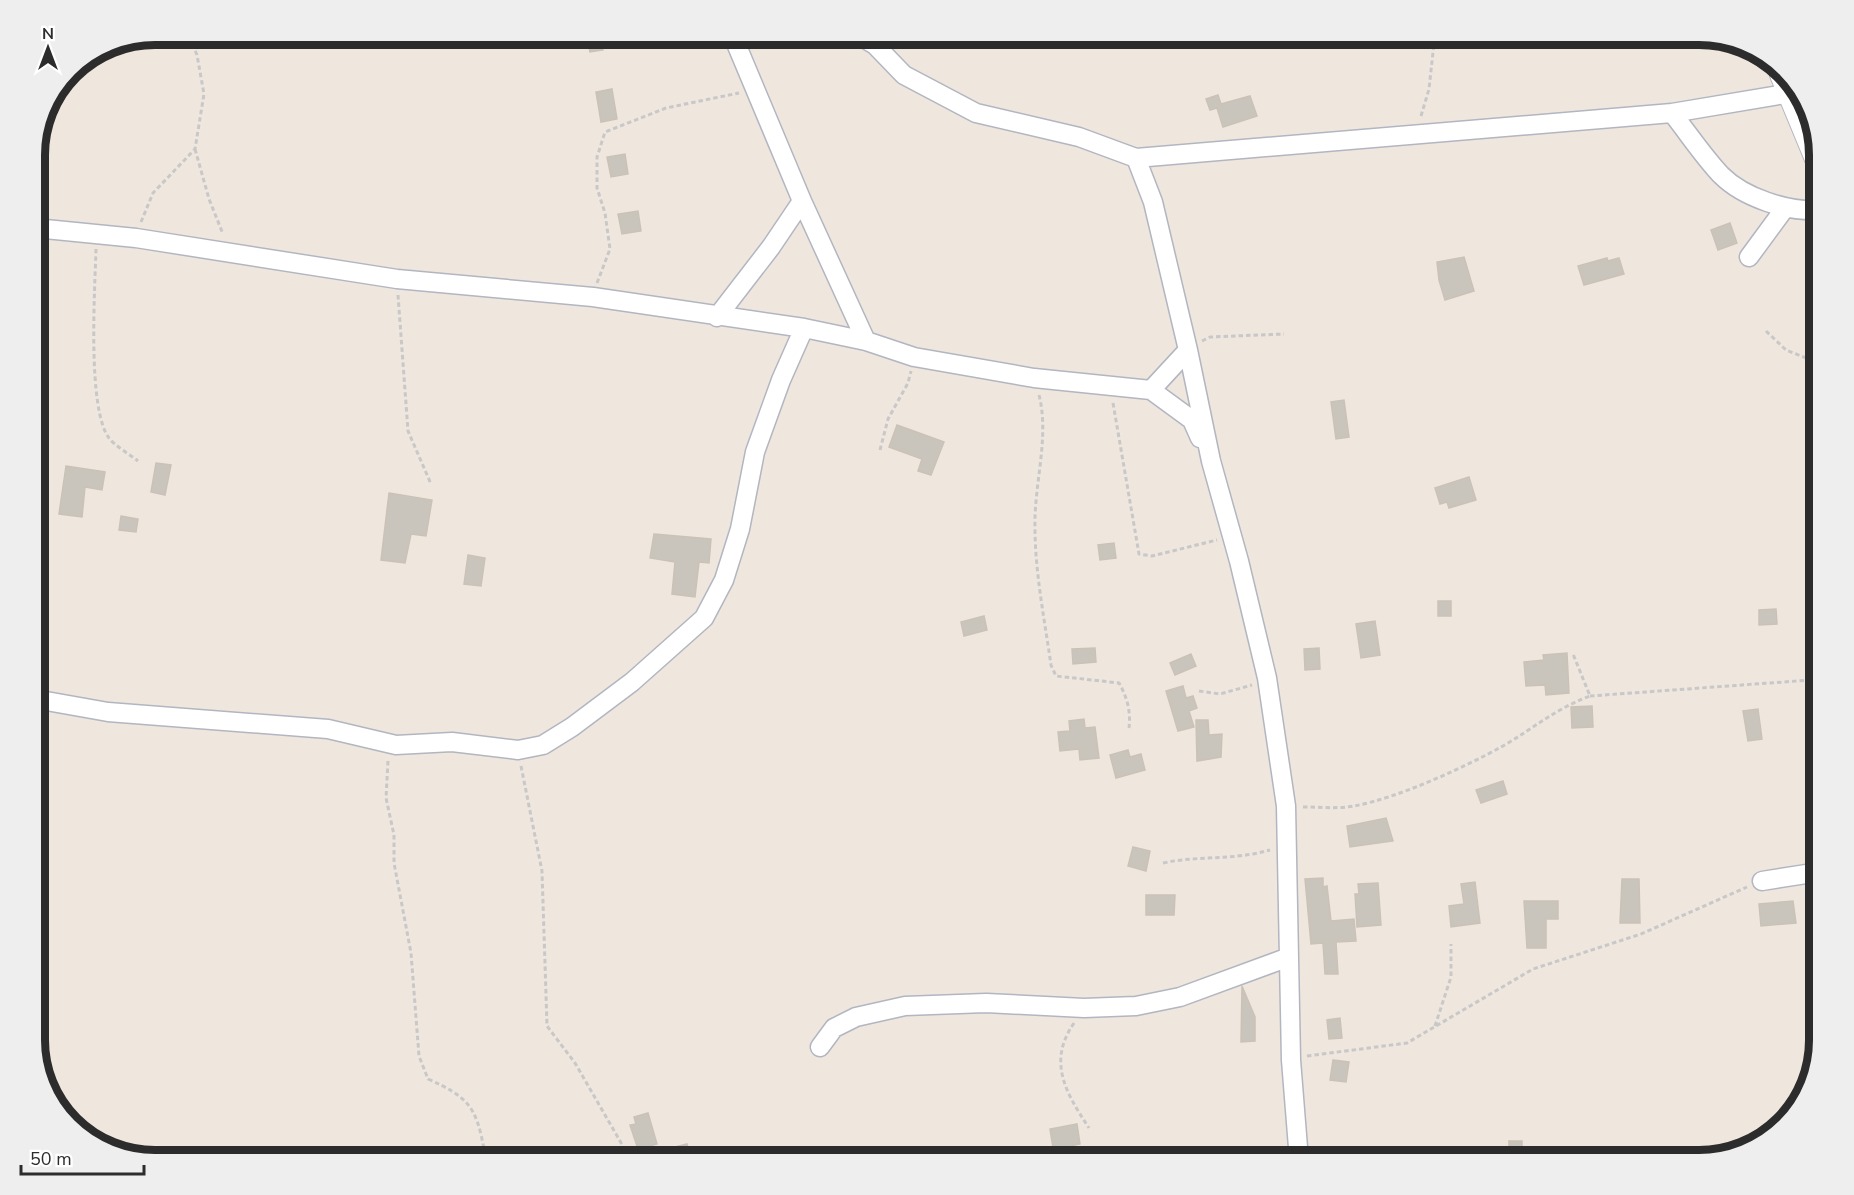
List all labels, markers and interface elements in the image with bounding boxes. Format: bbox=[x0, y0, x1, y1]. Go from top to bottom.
north arrow bbox=[18, 18, 78, 78]
text: N bbox=[42, 23, 54, 45]
scale bar bbox=[21, 1138, 144, 1176]
text: 50 m bbox=[30, 1147, 72, 1171]

